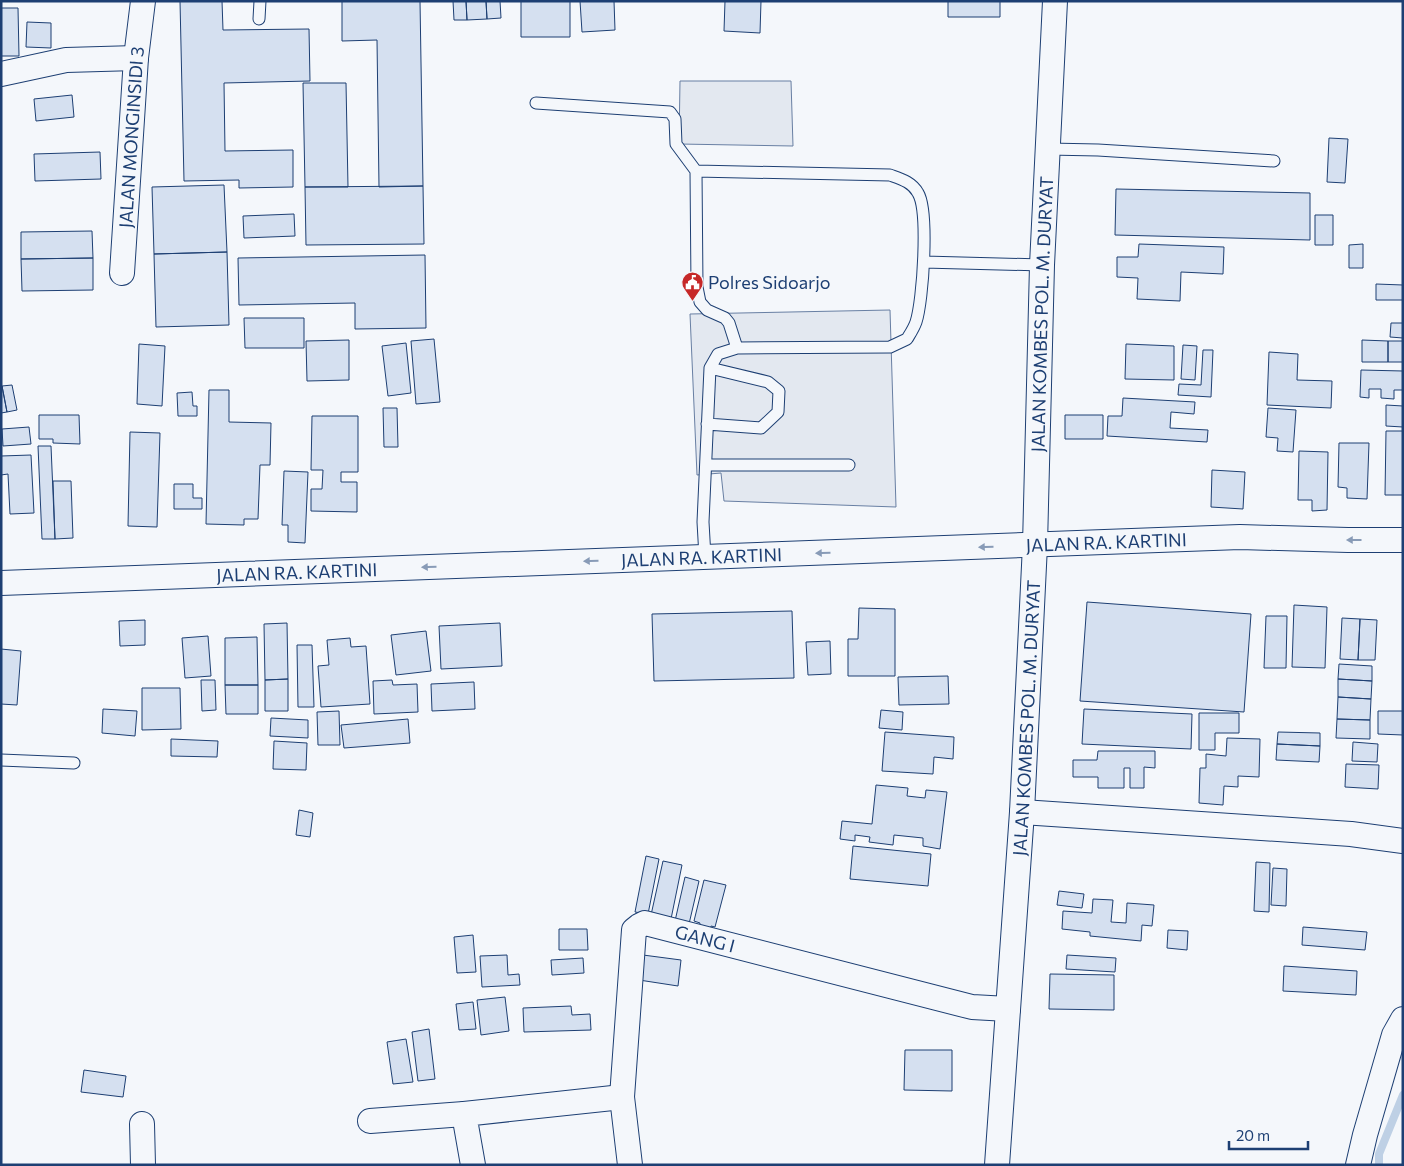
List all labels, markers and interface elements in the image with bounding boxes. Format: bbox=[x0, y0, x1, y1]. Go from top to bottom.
street label: JALAN MONGINSIDI 3 bbox=[114, 45, 148, 229]
street label: JALAN KOMBES POL. M. DURYAT bbox=[1026, 176, 1057, 453]
public building icon: Polres Sidoarjo bbox=[680, 270, 704, 301]
place label: Polres Sidoarjo bbox=[708, 271, 831, 293]
street label: JALAN RA. KARTINI bbox=[1025, 528, 1187, 556]
one-way arrow bbox=[1346, 536, 1362, 544]
street label: JALAN RA. KARTINI bbox=[621, 543, 782, 571]
one-way arrow bbox=[978, 543, 994, 551]
one-way arrow bbox=[815, 549, 831, 557]
street label: JALAN RA. KARTINI bbox=[216, 558, 378, 586]
one-way arrow bbox=[583, 558, 599, 566]
one-way arrow bbox=[420, 564, 436, 572]
street label: JALAN KOMBES POL. M. DURYAT bbox=[1008, 579, 1044, 857]
street label: GANG I bbox=[673, 920, 737, 957]
scale bar bbox=[1229, 1118, 1308, 1150]
text: 20 m bbox=[1236, 1126, 1270, 1144]

